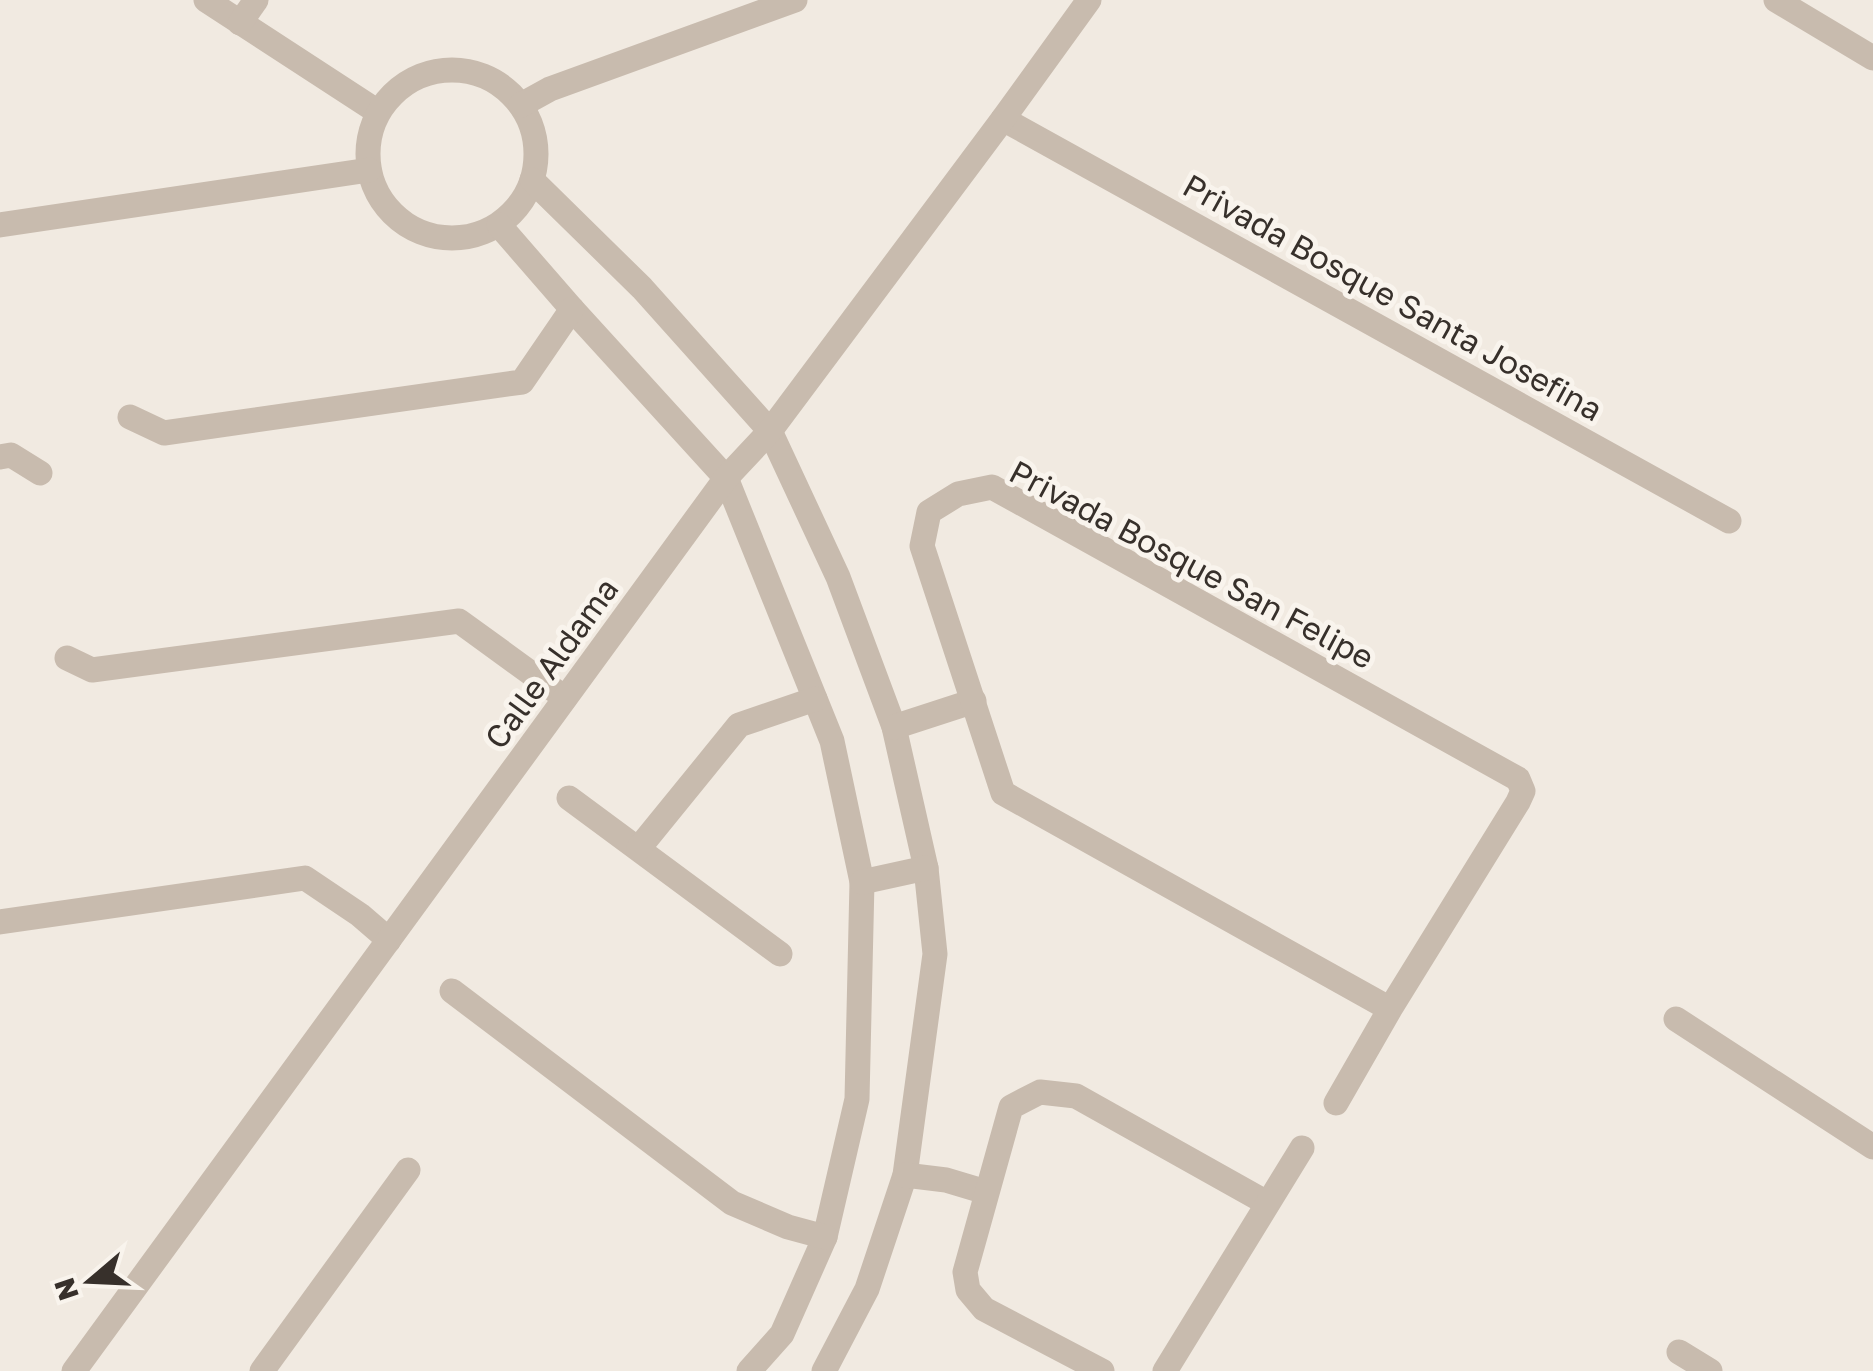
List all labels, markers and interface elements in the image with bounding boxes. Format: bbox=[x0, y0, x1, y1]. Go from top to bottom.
street label: Privada Bosque Santa Josefina bbox=[1177, 166, 1609, 428]
street label: Privada Bosque San Felipe bbox=[1004, 452, 1380, 676]
street label: Calle Aldama bbox=[476, 570, 626, 756]
north arrow bbox=[40, 1231, 140, 1331]
text: N bbox=[47, 1274, 85, 1305]

